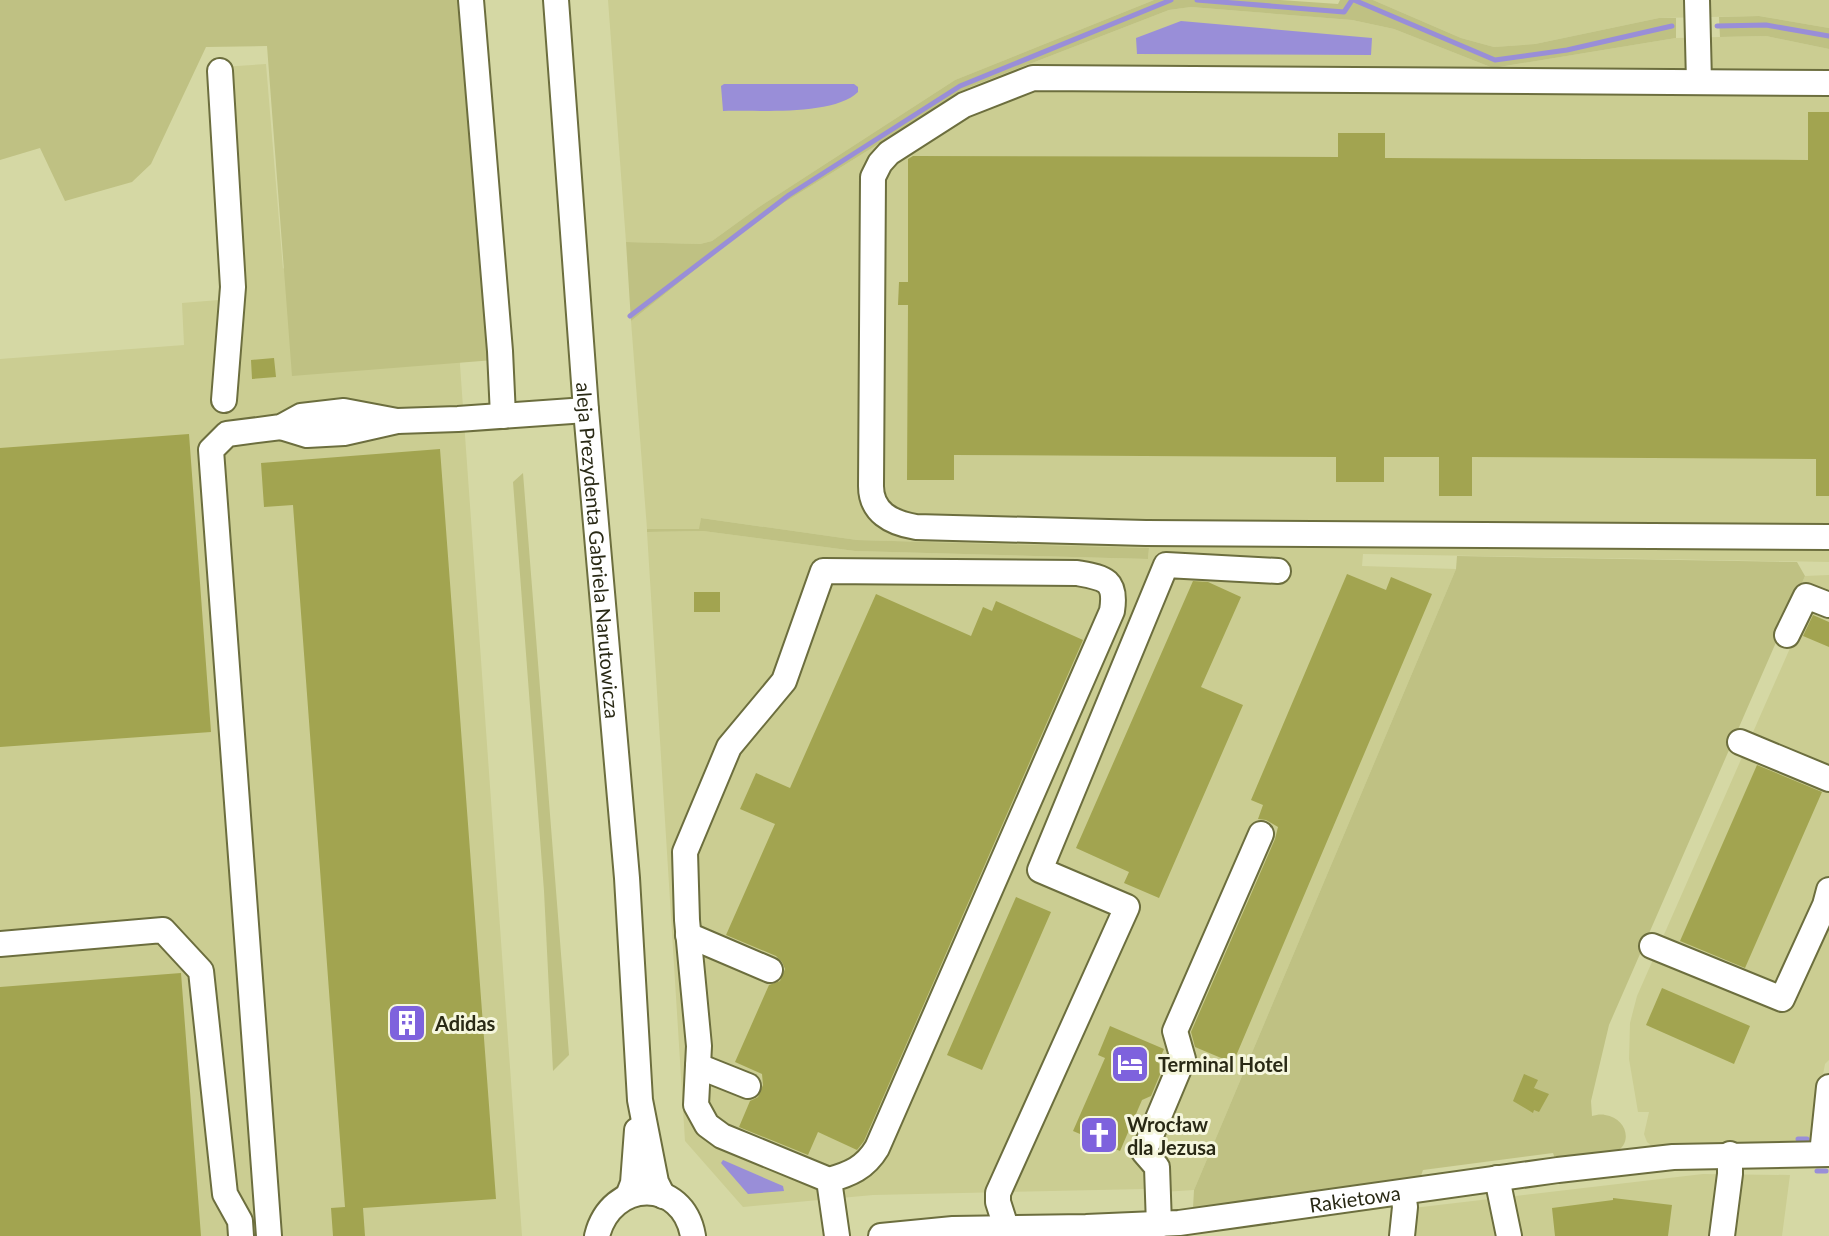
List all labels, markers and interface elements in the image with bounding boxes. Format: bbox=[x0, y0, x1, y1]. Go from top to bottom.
street label: aleja Prezydenta Gabriela Narutowicza bbox=[572, 381, 625, 720]
building icon: Adidas bbox=[386, 1002, 428, 1044]
place label: Adidas bbox=[434, 1011, 496, 1035]
hotel icon: Terminal Hotel bbox=[1109, 1043, 1151, 1085]
place label: Terminal Hotel bbox=[1158, 1052, 1288, 1076]
place label: Wrocław dla Jezusa bbox=[1127, 1112, 1216, 1159]
church icon: Wrocław dla Jezusa bbox=[1078, 1114, 1120, 1156]
street label: Rakietowa bbox=[1308, 1180, 1402, 1217]

